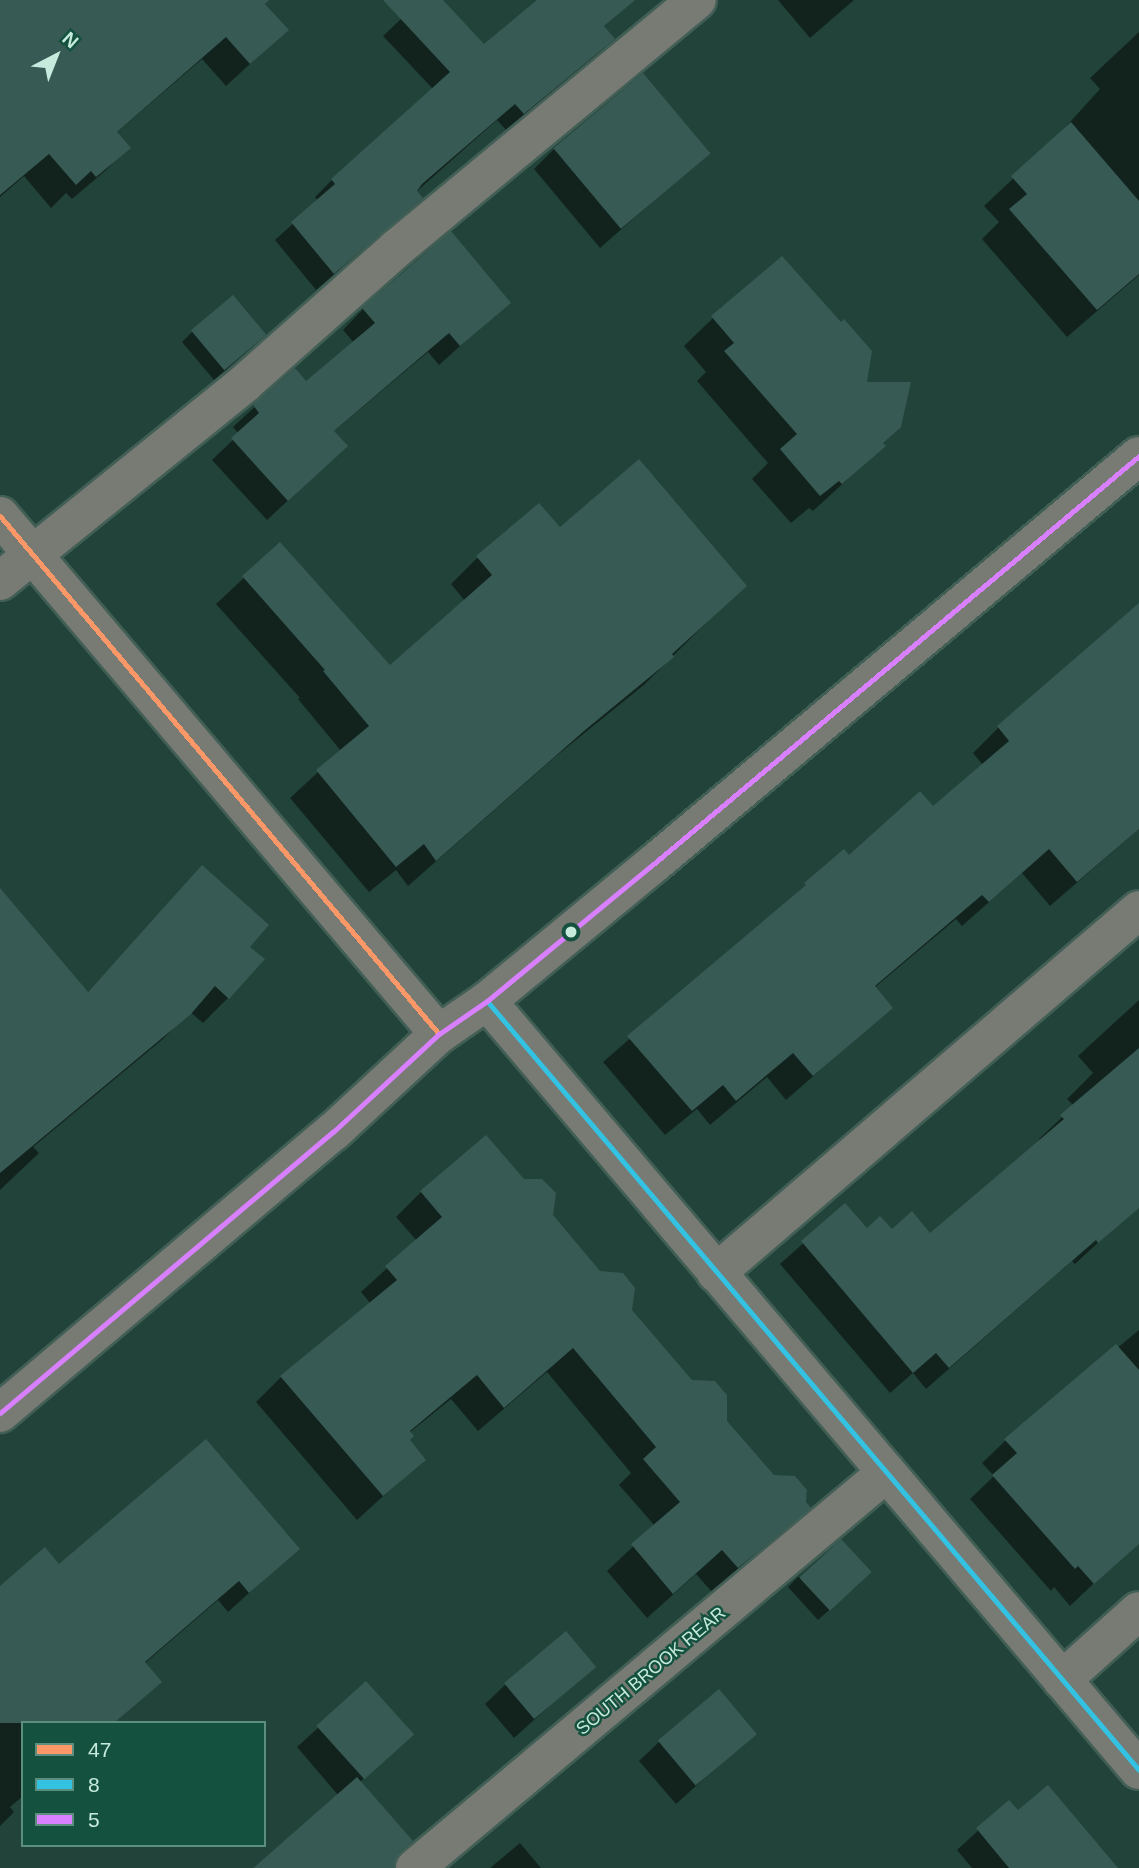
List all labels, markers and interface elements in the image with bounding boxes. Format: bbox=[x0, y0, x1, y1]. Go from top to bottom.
north arrow bbox=[21, 21, 91, 91]
text: N bbox=[58, 28, 83, 52]
unlabelled marker bbox=[564, 925, 578, 939]
street label: SOUTH BROOK REAR bbox=[572, 1602, 730, 1740]
legend bbox=[21, 1721, 266, 1847]
text: 47 bbox=[88, 1738, 111, 1761]
text: 8 bbox=[88, 1773, 100, 1796]
text: 5 bbox=[88, 1808, 100, 1831]

